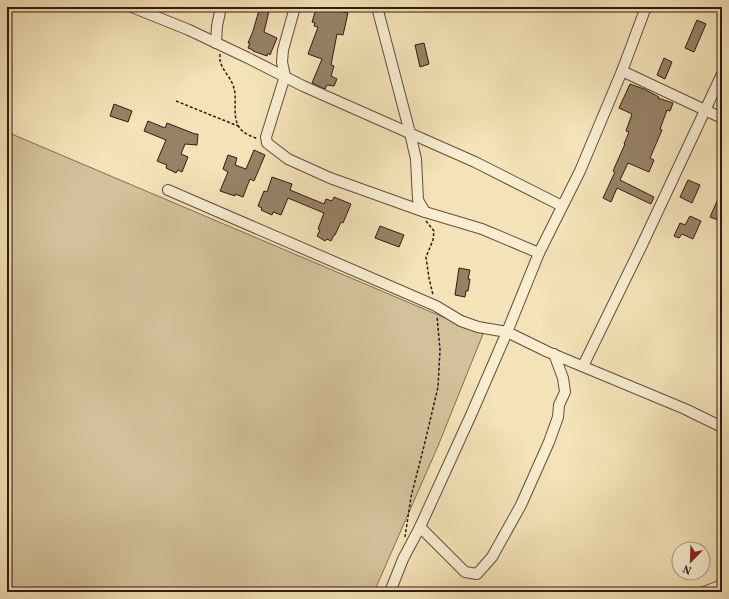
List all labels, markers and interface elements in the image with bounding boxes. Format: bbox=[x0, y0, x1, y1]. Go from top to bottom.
north arrow bbox=[671, 541, 711, 581]
text: N bbox=[681, 560, 694, 577]

